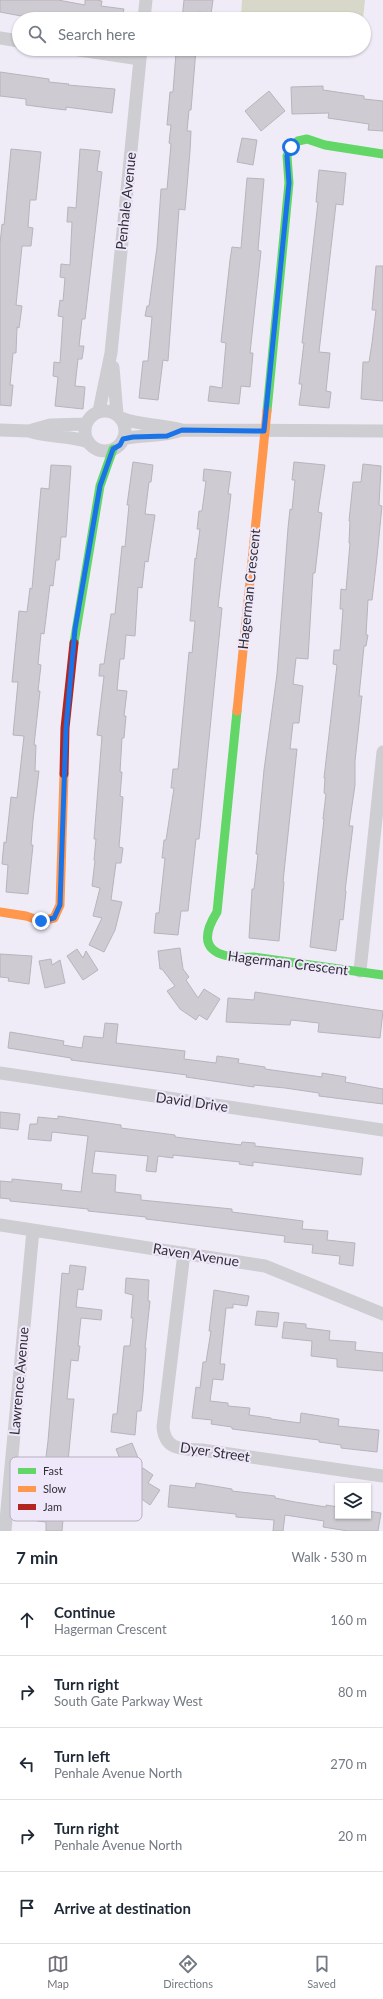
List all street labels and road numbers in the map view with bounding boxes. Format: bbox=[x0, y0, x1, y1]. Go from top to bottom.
street label: Penhale Avenue bbox=[112, 151, 139, 251]
street label: Hagerman Crescent bbox=[234, 528, 263, 650]
street label: Hagerman Crescent bbox=[227, 947, 349, 978]
street label: David Drive bbox=[155, 1088, 229, 1115]
street label: Raven Avenue bbox=[152, 1239, 240, 1270]
street label: Lawrence Avenue bbox=[5, 1326, 32, 1436]
street label: Dyer Street bbox=[179, 1438, 251, 1465]

